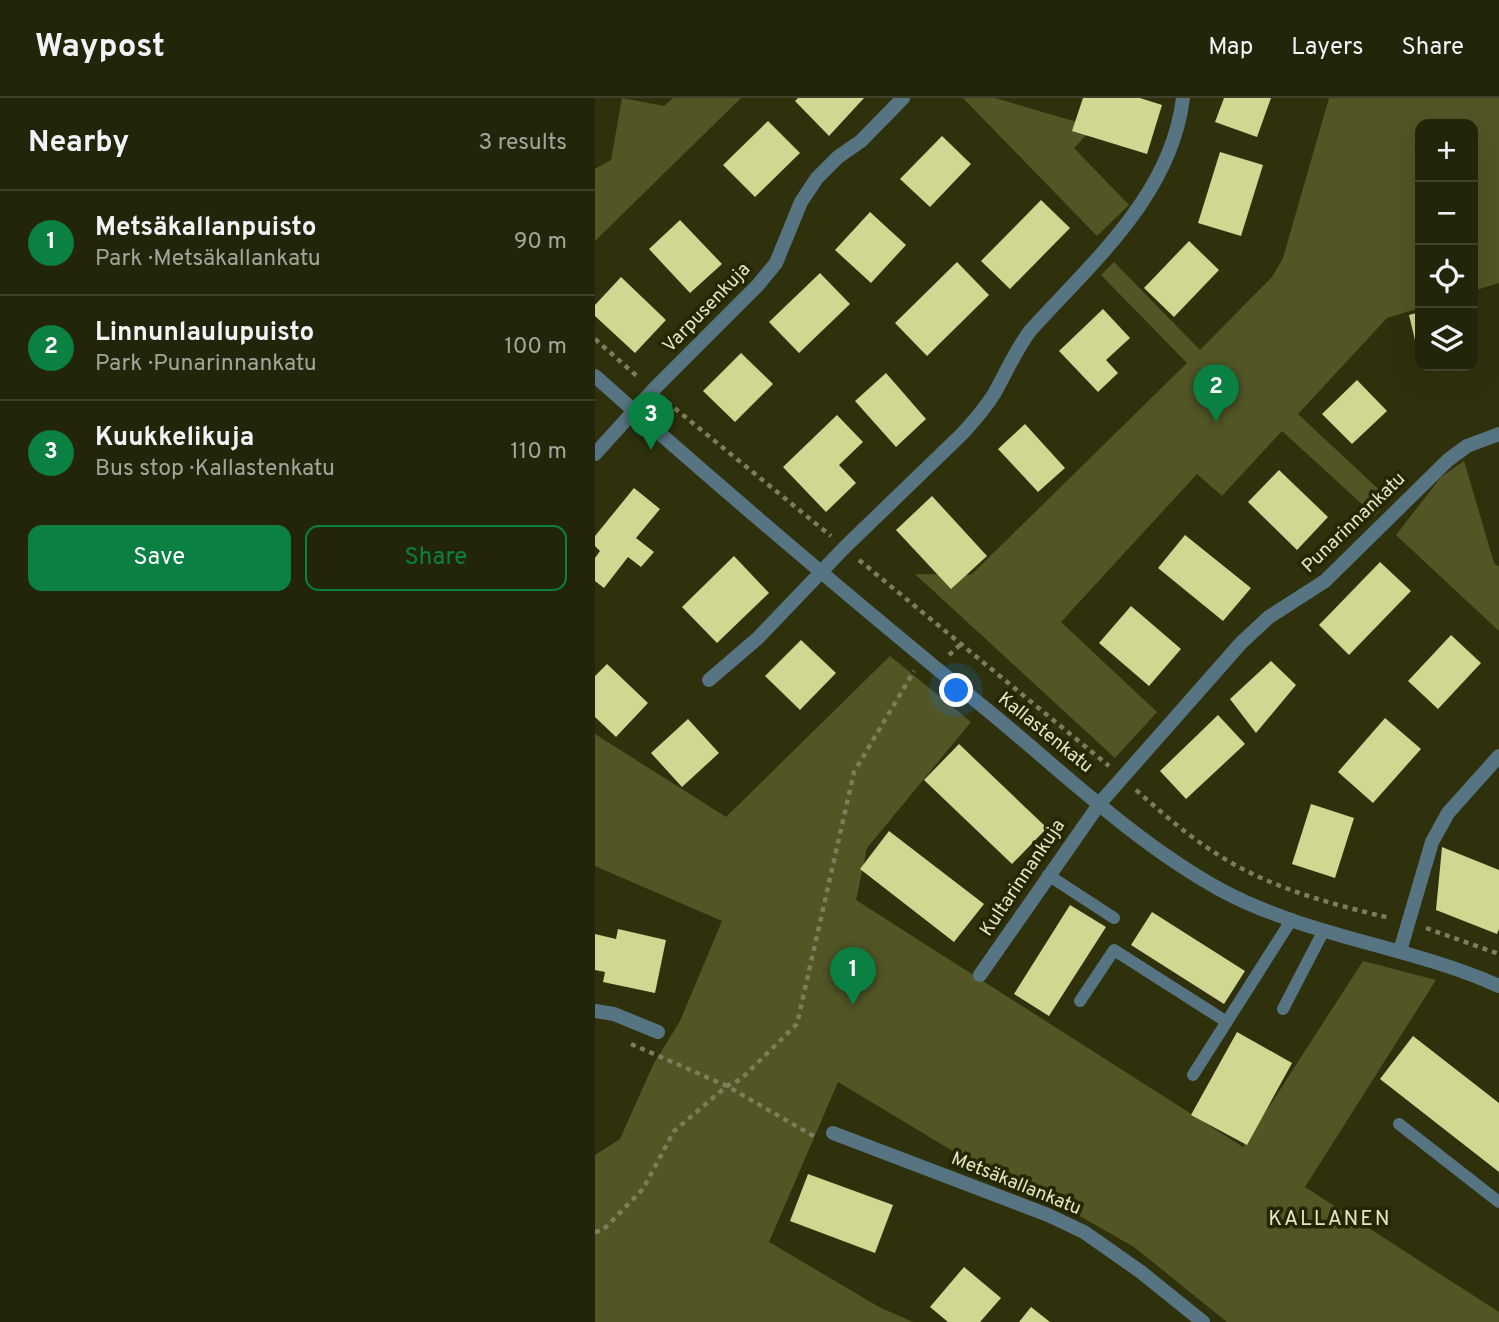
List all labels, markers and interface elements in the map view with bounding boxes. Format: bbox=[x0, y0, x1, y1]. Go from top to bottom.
text: Waypost bbox=[35, 27, 165, 69]
text: Map bbox=[1208, 33, 1253, 63]
text: Layers bbox=[1291, 33, 1363, 63]
text: Share bbox=[1401, 33, 1464, 63]
map controls bbox=[1415, 119, 1478, 371]
button: + bbox=[1415, 119, 1478, 182]
text: Nearby bbox=[28, 125, 129, 162]
text: 3 results bbox=[478, 129, 567, 158]
button: − bbox=[1415, 182, 1478, 245]
text: Metsäkallanpuisto bbox=[95, 212, 316, 245]
text: 1 bbox=[46, 228, 56, 257]
text: 90 m bbox=[514, 228, 567, 257]
text: Park · Metsäkallankatu bbox=[95, 245, 321, 274]
button: locate bbox=[1415, 245, 1478, 308]
street label: Varpusenkuja bbox=[658, 258, 756, 358]
button: layers bbox=[1415, 308, 1478, 371]
text: Linnunlaulupuisto bbox=[95, 317, 314, 350]
text: 2 bbox=[44, 333, 58, 362]
text: 100 m bbox=[504, 333, 567, 362]
text: Park · Punarinnankatu bbox=[95, 350, 317, 379]
pin: 2 bbox=[1193, 364, 1239, 422]
pin: 3 bbox=[628, 392, 674, 450]
text: Kuukkelikuja bbox=[95, 422, 254, 455]
text: 3 bbox=[44, 438, 58, 467]
text: 110 m bbox=[510, 438, 567, 467]
text: Bus stop · Kallastenkatu bbox=[95, 455, 335, 484]
street label: Punarinnankatu bbox=[1297, 467, 1411, 579]
button: Save bbox=[28, 525, 291, 591]
button: Share bbox=[305, 525, 567, 591]
your location bbox=[939, 673, 973, 707]
street label: Kallastenkatu bbox=[992, 687, 1098, 779]
street label: Kultarinnankuja bbox=[975, 815, 1071, 941]
pin: 1 bbox=[830, 947, 876, 1005]
street label: Metsäkallankatu bbox=[947, 1147, 1085, 1221]
district label: KALLANEN bbox=[1268, 1206, 1392, 1233]

